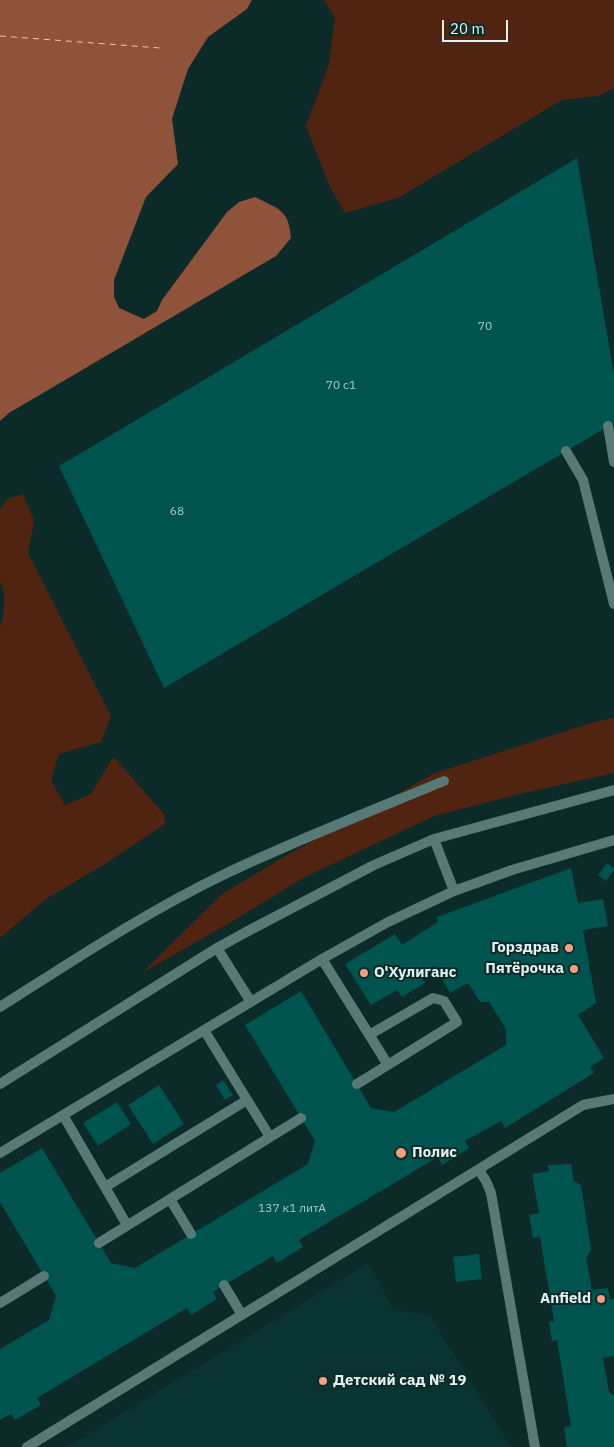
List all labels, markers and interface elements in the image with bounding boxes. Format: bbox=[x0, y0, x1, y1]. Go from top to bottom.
scale bar bbox=[444, 10, 510, 42]
text: 20 m bbox=[450, 19, 485, 38]
house number: 70 bbox=[478, 320, 492, 334]
house number: 70 с1 bbox=[326, 379, 356, 393]
house number: 68 bbox=[170, 505, 184, 519]
place label: Горздрав bbox=[491, 939, 559, 957]
marker: Горздрав bbox=[563, 942, 575, 954]
place label: Пятёрочка bbox=[485, 960, 564, 978]
marker: Пятёрочка bbox=[568, 963, 580, 975]
place label: О'Хулиганс bbox=[374, 964, 456, 982]
marker: О'Хулиганс bbox=[358, 967, 370, 979]
place label: Полис bbox=[412, 1144, 457, 1162]
marker: Полис bbox=[394, 1146, 408, 1160]
house number: 137 к1 литА bbox=[258, 1202, 326, 1216]
place label: Anfield bbox=[540, 1290, 591, 1308]
marker: Anfield bbox=[595, 1293, 607, 1305]
place label: Детский сад № 19 bbox=[333, 1372, 466, 1390]
marker: Детский сад № 19 bbox=[317, 1375, 329, 1387]

